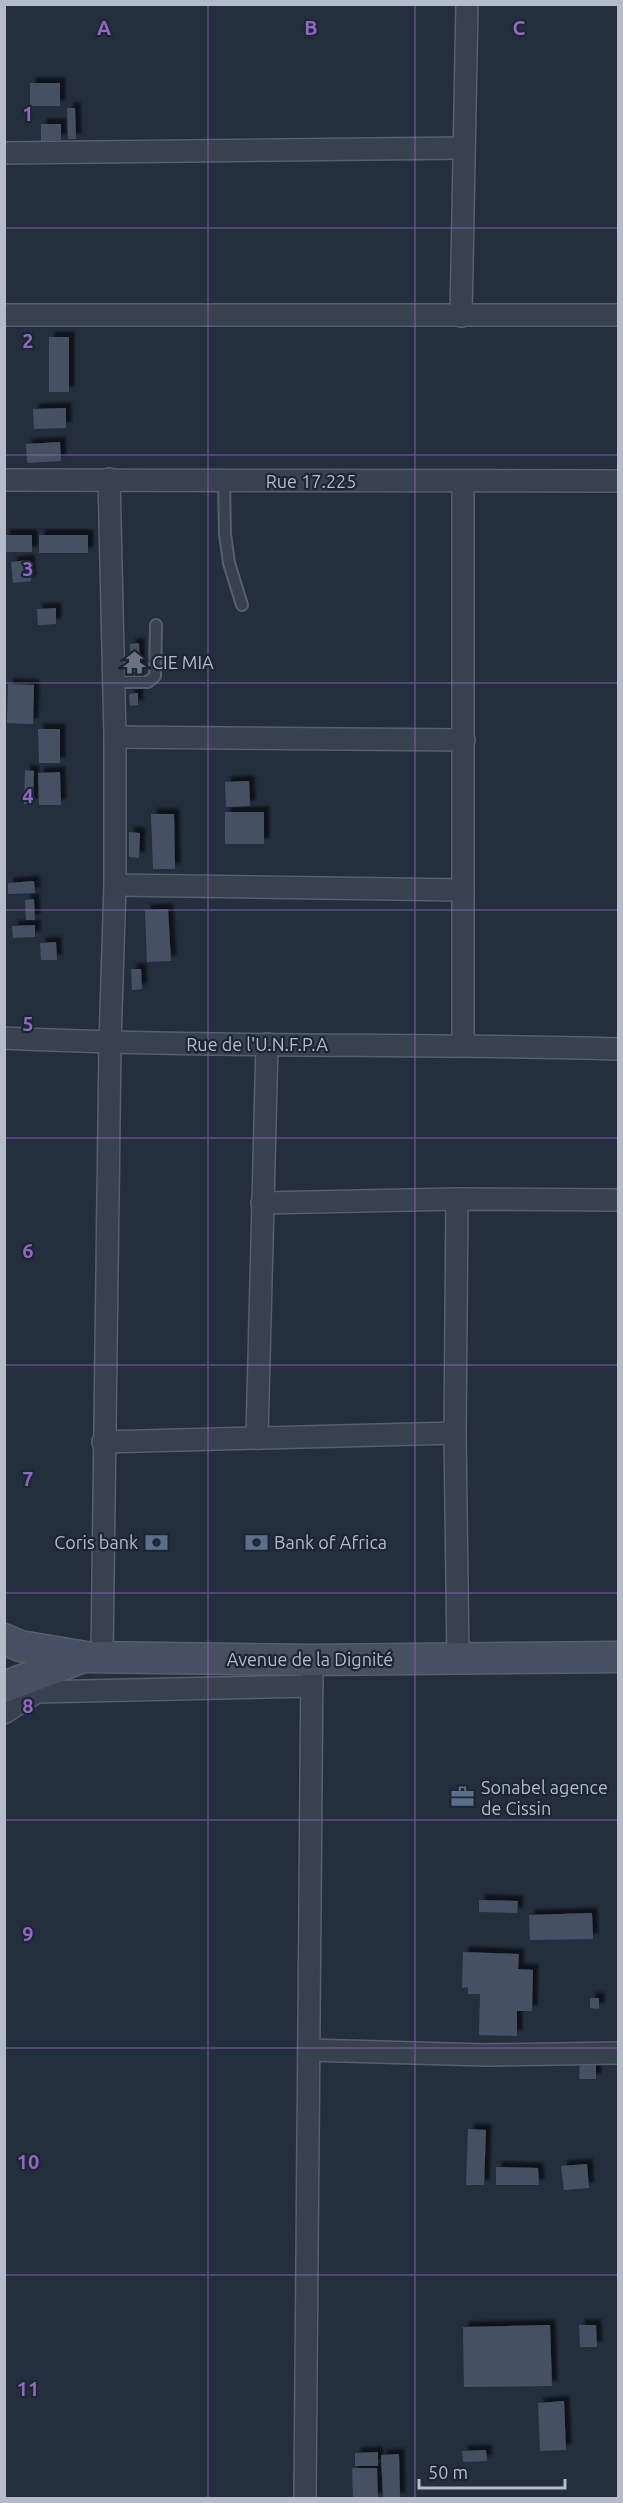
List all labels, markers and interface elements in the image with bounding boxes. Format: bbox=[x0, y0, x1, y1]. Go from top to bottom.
text: A bbox=[97, 16, 111, 39]
text: B bbox=[304, 16, 318, 39]
text: C bbox=[513, 16, 526, 39]
text: 1 bbox=[22, 102, 34, 125]
text: 2 bbox=[22, 329, 34, 352]
street label: Rue 17.225 bbox=[266, 471, 356, 491]
text: 3 bbox=[22, 557, 34, 580]
temple icon: CIE MIA bbox=[121, 649, 147, 675]
place label: CIE MIA bbox=[152, 652, 214, 672]
text: 4 bbox=[22, 784, 34, 807]
text: 5 bbox=[22, 1012, 34, 1035]
street label: Rue de l'U.N.F.P.A bbox=[186, 1034, 328, 1054]
text: 6 bbox=[22, 1239, 34, 1262]
text: 7 bbox=[22, 1467, 34, 1490]
bank icon: Coris bank bbox=[143, 1529, 169, 1555]
bank icon: Bank of Africa bbox=[243, 1529, 269, 1555]
place label: Coris bank bbox=[54, 1532, 138, 1552]
place label: Bank of Africa bbox=[274, 1532, 387, 1552]
street label: Avenue de la Dignité bbox=[227, 1649, 393, 1669]
text: 8 bbox=[22, 1694, 34, 1717]
place label: Sonabel agence de Cissin bbox=[481, 1777, 608, 1818]
office icon: Sonabel agence de Cissin bbox=[450, 1784, 476, 1810]
text: 9 bbox=[22, 1922, 34, 1945]
text: 10 bbox=[17, 2150, 39, 2173]
text: 11 bbox=[17, 2377, 39, 2400]
scale bar bbox=[419, 2452, 564, 2490]
text: 50 m bbox=[428, 2462, 468, 2482]

